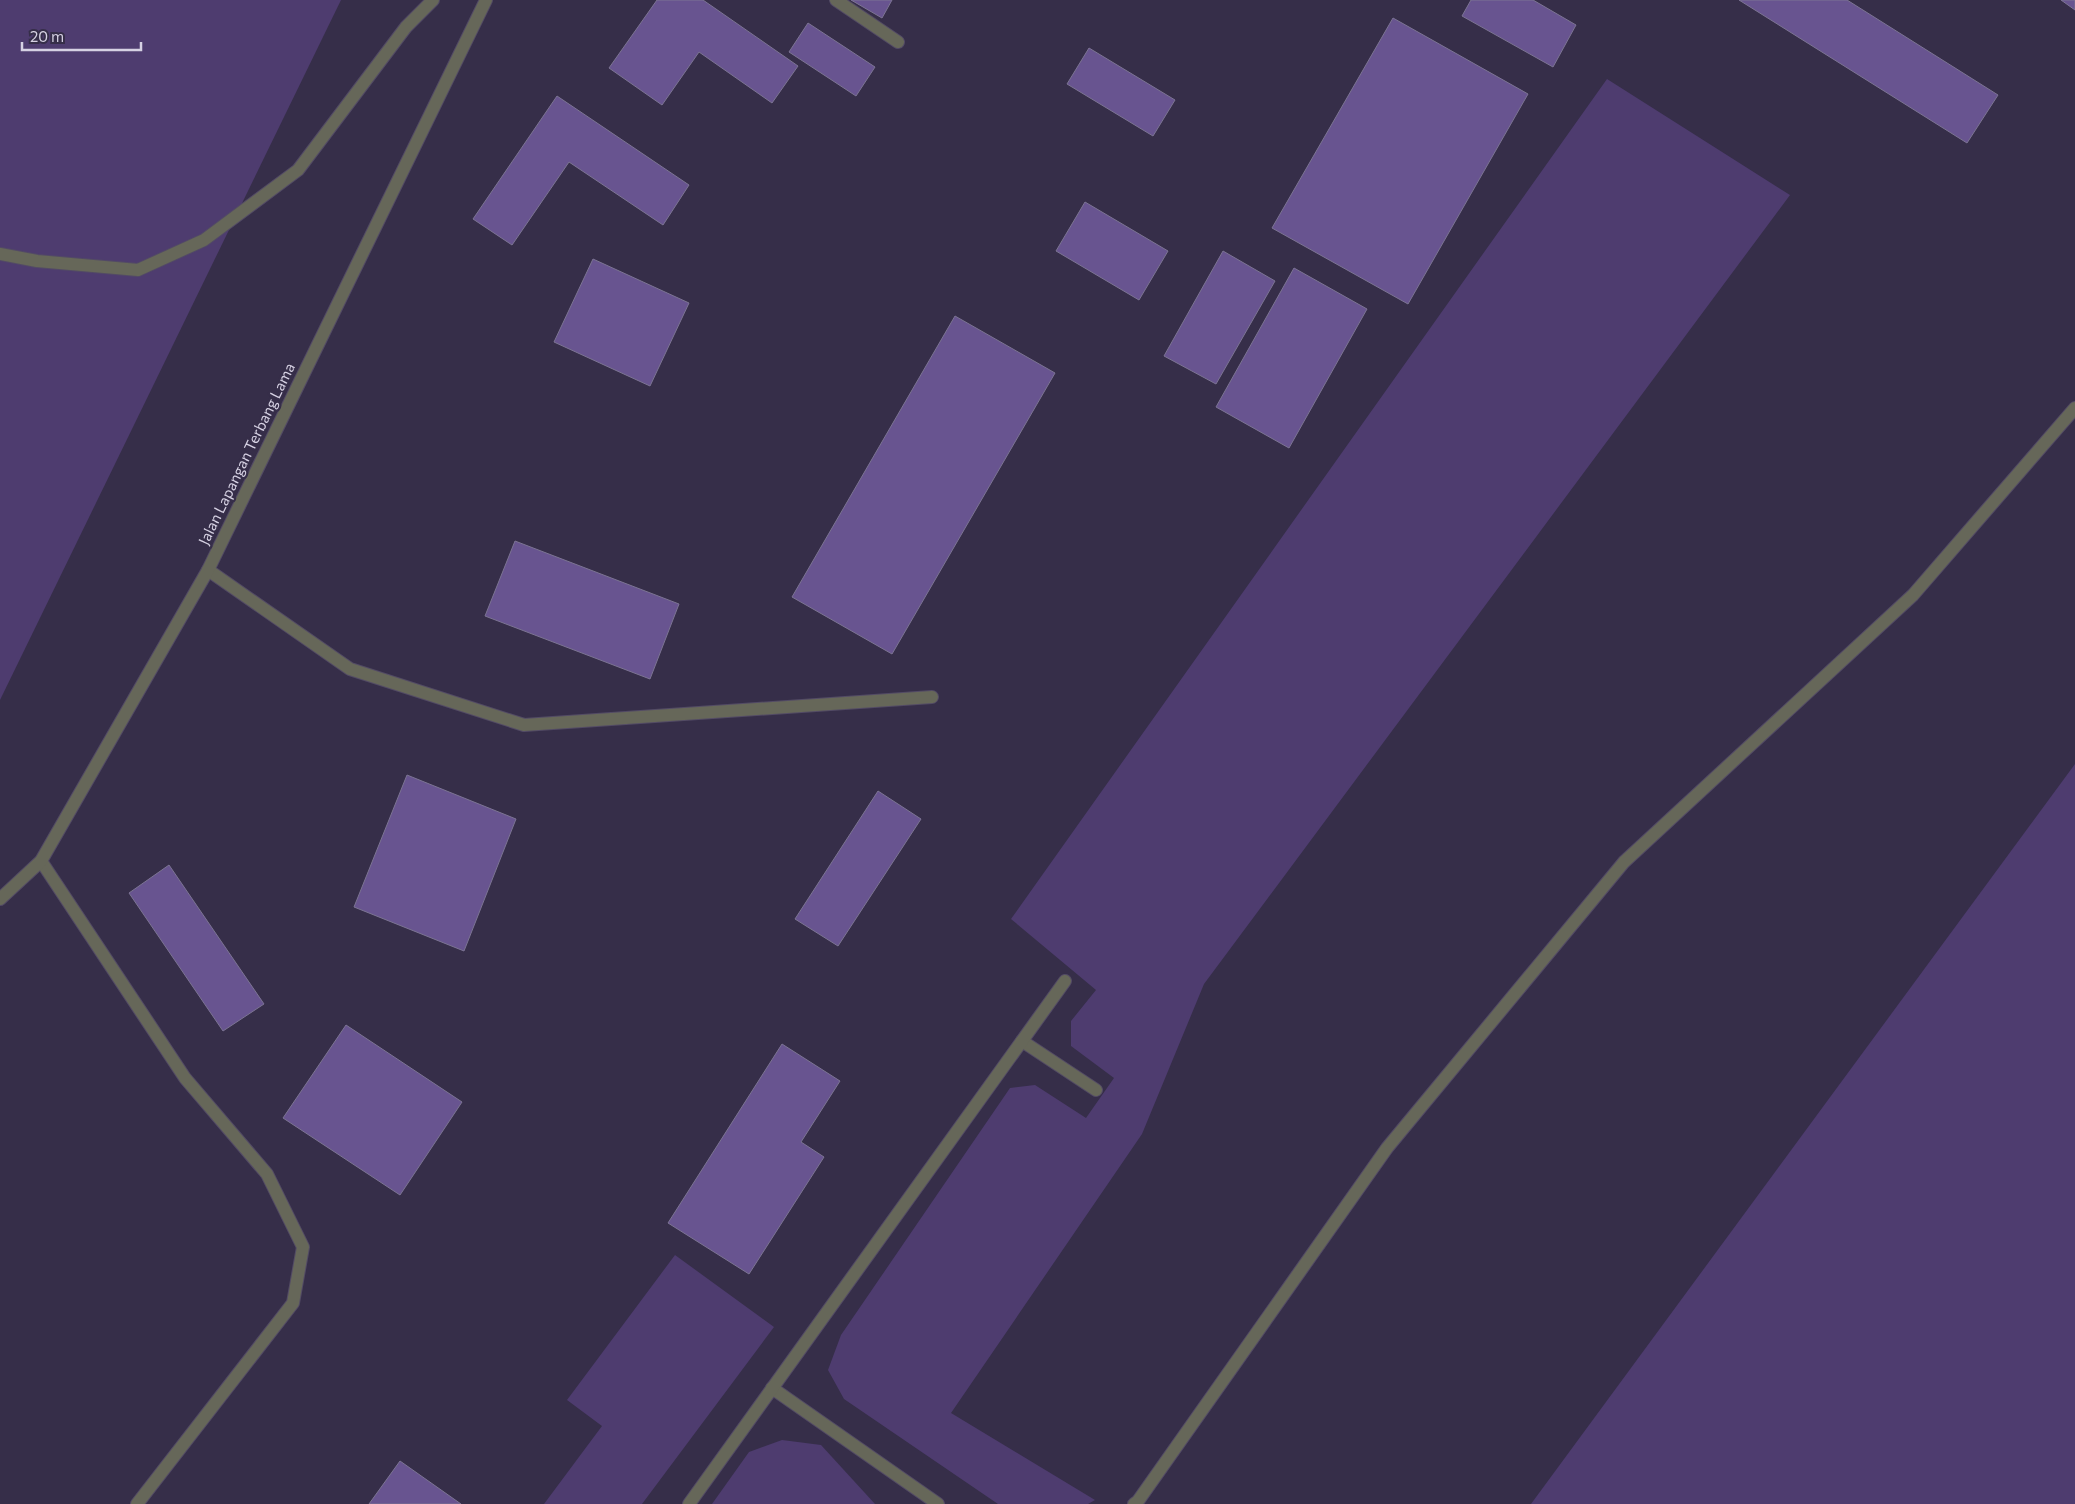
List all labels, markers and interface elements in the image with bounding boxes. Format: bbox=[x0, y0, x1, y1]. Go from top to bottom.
scale bar bbox=[22, 20, 141, 52]
text: 20 m bbox=[30, 27, 64, 45]
street label: Jalan Lapangan Terbang Lama bbox=[194, 360, 298, 548]

